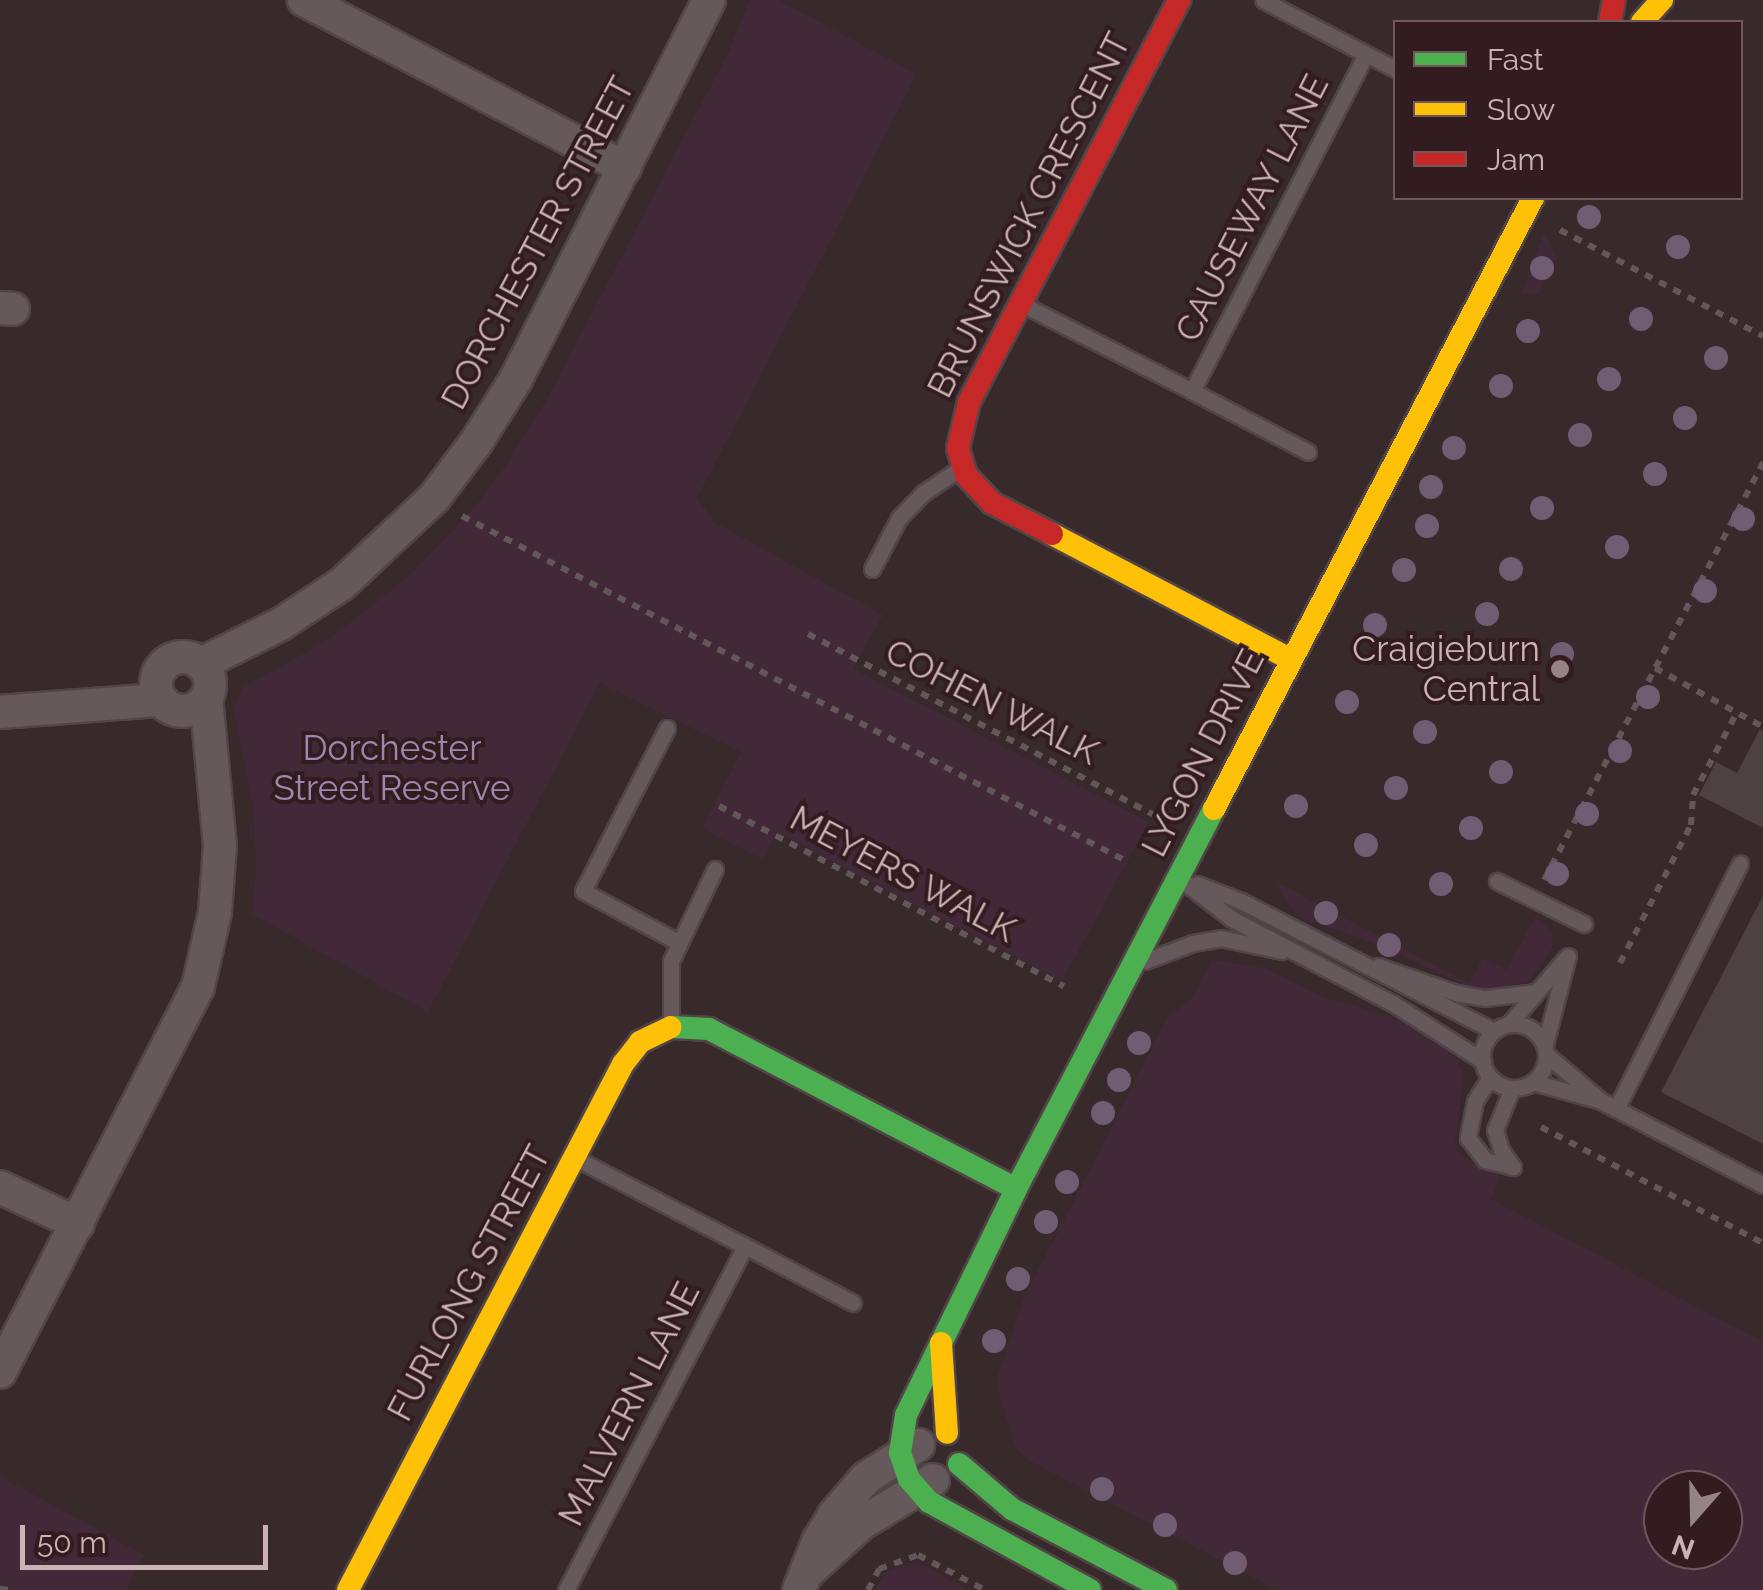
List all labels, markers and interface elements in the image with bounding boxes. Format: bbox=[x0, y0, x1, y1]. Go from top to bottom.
legend bbox=[1393, 20, 1743, 200]
street label: BRUNSWICK CRESCENT bbox=[919, 25, 1139, 405]
text: Fast bbox=[1487, 42, 1544, 77]
street label: CAUSEWAY LANE bbox=[1166, 67, 1338, 349]
street label: DORCHESTER STREET bbox=[433, 70, 643, 416]
text: Slow bbox=[1487, 92, 1555, 127]
text: Jam bbox=[1487, 142, 1545, 177]
place label: Craigieburn Central bbox=[1352, 628, 1540, 710]
street label: COHEN WALK bbox=[878, 630, 1106, 774]
street label: LYGON DRIVE bbox=[1133, 643, 1273, 863]
marker: Craigieburn Central bbox=[1549, 658, 1571, 680]
park label: Dorchester Street Reserve bbox=[273, 727, 511, 809]
street label: MEYERS WALK bbox=[783, 797, 1023, 951]
street label: FURLONG STREET bbox=[379, 1138, 559, 1428]
street label: MALVERN LANE bbox=[550, 1275, 708, 1533]
north arrow bbox=[1643, 1470, 1743, 1570]
scale bar bbox=[25, 1505, 272, 1567]
text: 50 m bbox=[37, 1525, 107, 1560]
text: N bbox=[1668, 1528, 1699, 1566]

